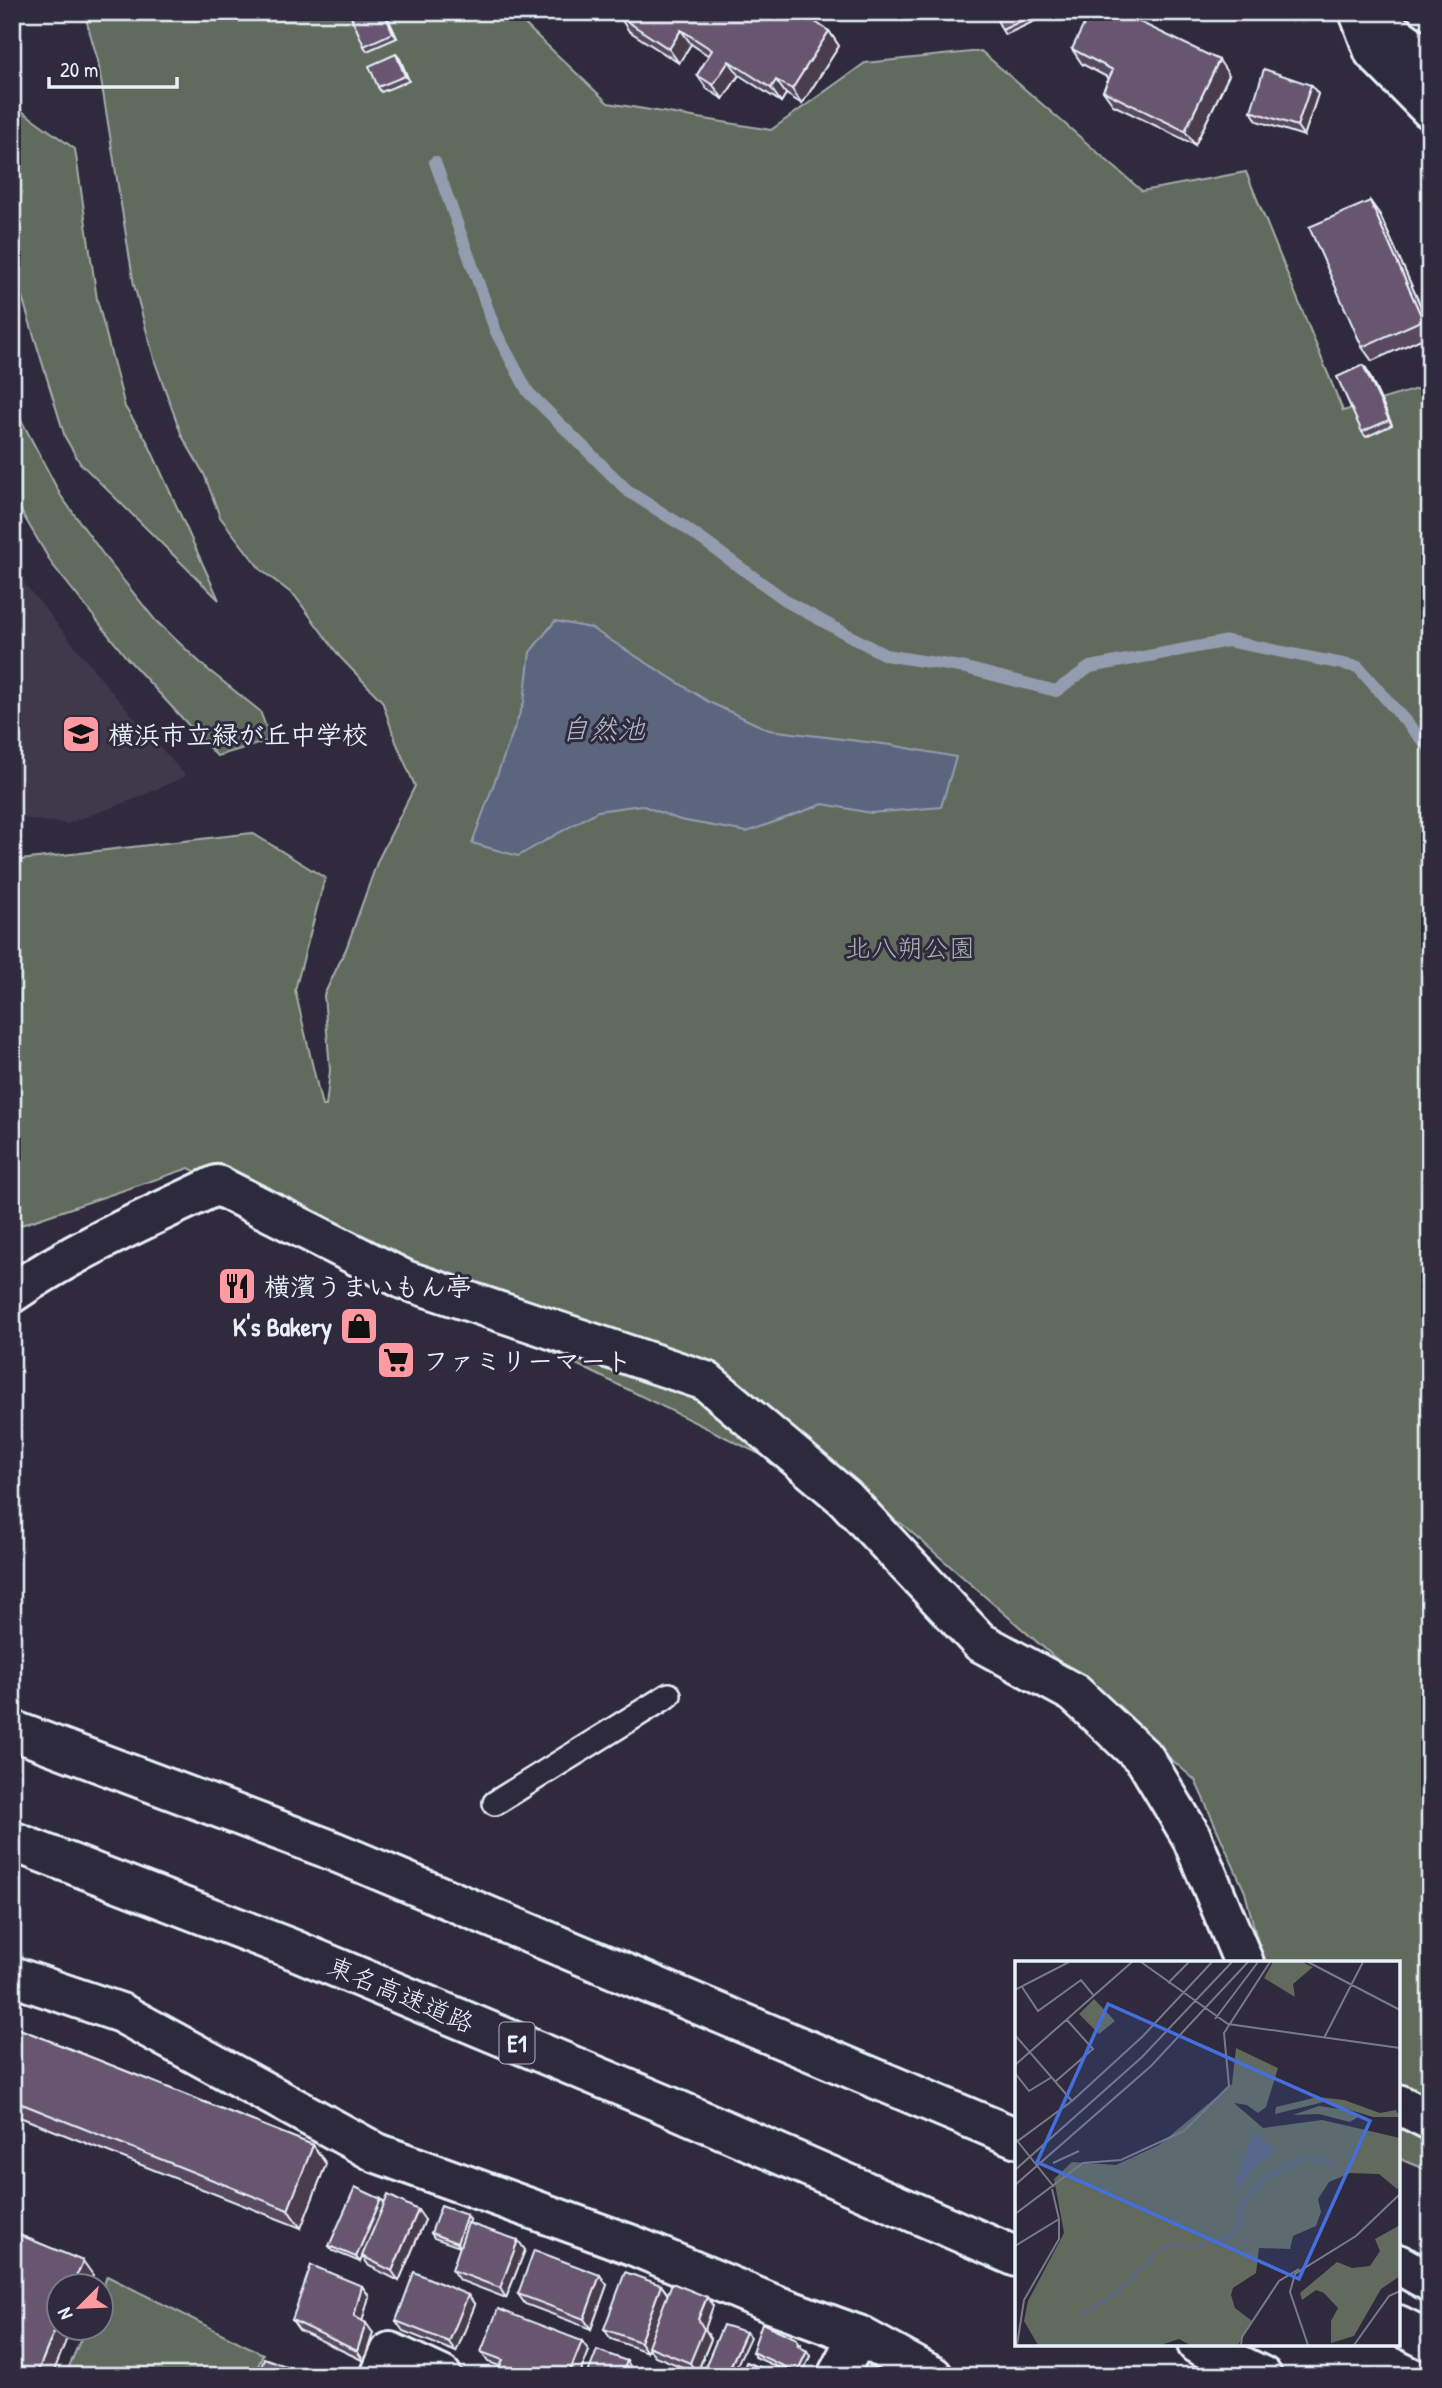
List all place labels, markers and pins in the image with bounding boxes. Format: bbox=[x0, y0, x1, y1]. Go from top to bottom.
school or university icon: 横浜市立緑が丘中学校 bbox=[60, 713, 102, 755]
place label: 横浜市立緑が丘中学校 bbox=[108, 717, 368, 752]
restaurant icon: 横濱うまいもん亭 bbox=[216, 1265, 258, 1307]
place label: 横濱うまいもん亭 bbox=[264, 1269, 472, 1304]
shop icon: K's Bakery bbox=[338, 1305, 380, 1347]
place label: K's Bakery bbox=[233, 1309, 332, 1345]
supermarket icon: ファミリーマート bbox=[375, 1339, 417, 1381]
place label: ファミリーマート bbox=[423, 1343, 632, 1378]

